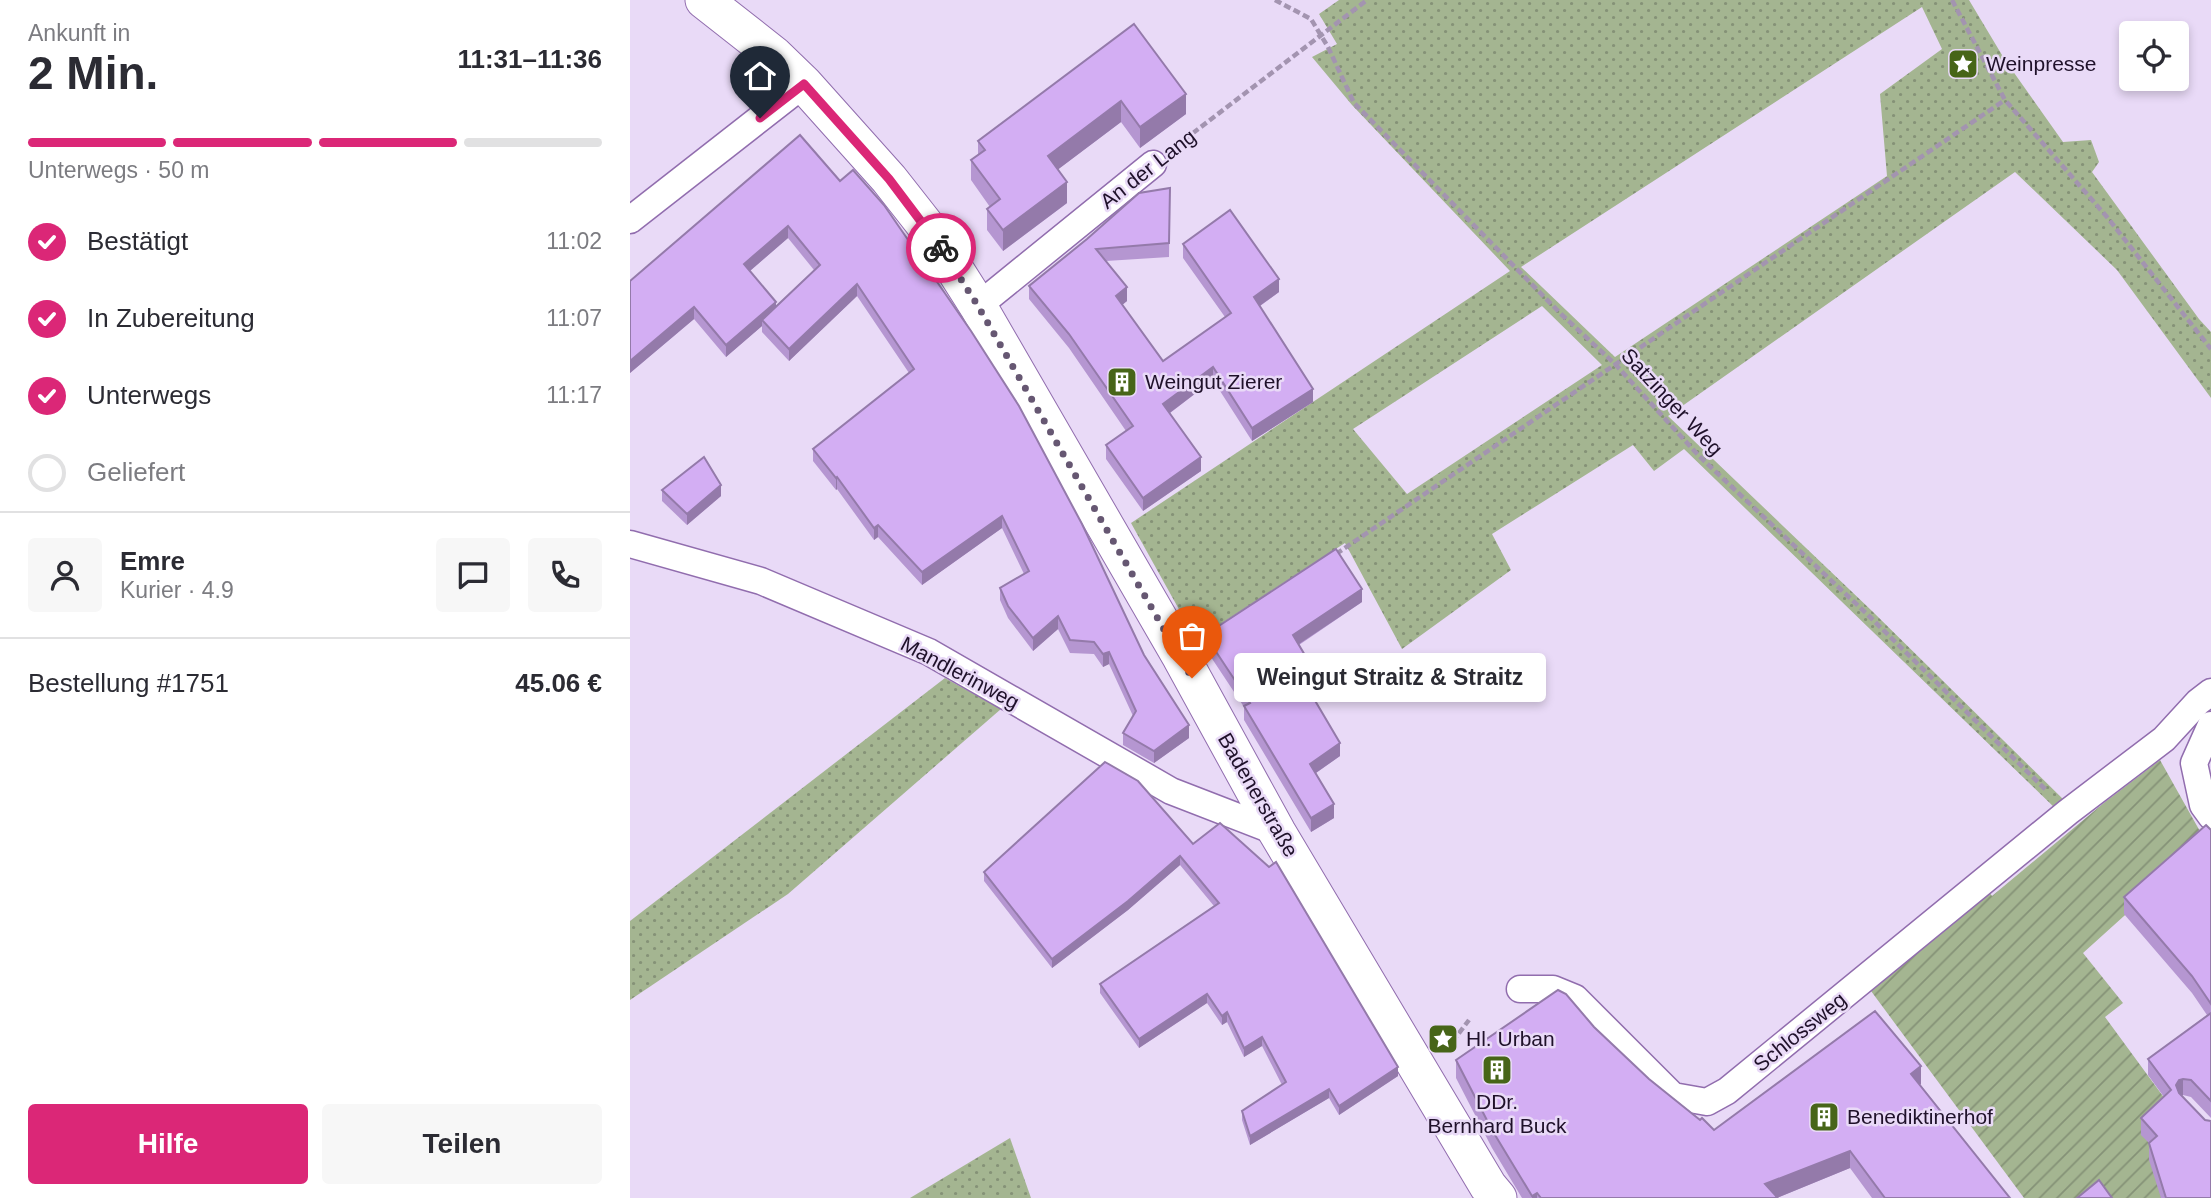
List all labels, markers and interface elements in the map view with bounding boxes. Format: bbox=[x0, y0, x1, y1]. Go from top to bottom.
text: Ankunft in bbox=[28, 20, 130, 46]
map controls bbox=[2119, 21, 2189, 91]
button: locate bbox=[2119, 21, 2189, 91]
text: 11:31–11:36 bbox=[457, 44, 602, 74]
pin bbox=[730, 46, 790, 118]
text: 2 Min. bbox=[28, 47, 158, 99]
place icon: Weinpresse bbox=[1946, 47, 1980, 81]
place label: Weinpresse bbox=[1986, 52, 2097, 75]
icon: home bbox=[741, 57, 779, 95]
street label: An der Lang bbox=[1096, 124, 1200, 213]
text: Unterwegs · 50 m bbox=[28, 157, 210, 183]
courier bbox=[906, 213, 976, 283]
icon: check bbox=[28, 223, 66, 261]
text: Bestätigt bbox=[87, 226, 188, 256]
text: 11:02 bbox=[546, 228, 602, 254]
icon: bike bbox=[922, 229, 960, 267]
icon: check bbox=[28, 300, 66, 338]
text: In Zubereitung bbox=[87, 303, 255, 333]
text: 11:07 bbox=[546, 305, 602, 331]
street label: Satzinger Weg bbox=[1617, 344, 1728, 460]
building icon: Weingut Zierer bbox=[1105, 365, 1139, 399]
place label: Weingut Zierer bbox=[1145, 370, 1282, 393]
icon: check bbox=[28, 377, 66, 415]
text: Unterwegs bbox=[87, 380, 211, 410]
text: 11:17 bbox=[546, 382, 602, 408]
text: Geliefert bbox=[87, 457, 185, 487]
button: person bbox=[28, 538, 102, 612]
button: chat bbox=[436, 538, 510, 612]
button: phone bbox=[528, 538, 602, 612]
text: Emre bbox=[120, 546, 185, 576]
text: Kurier · 4.9 bbox=[120, 577, 234, 603]
pin bbox=[1162, 606, 1222, 678]
icon: bag bbox=[1173, 617, 1211, 655]
street label: Mandlerinweg bbox=[897, 632, 1023, 713]
callout: Weingut Straitz & Straitz bbox=[1234, 654, 1546, 702]
text: Weingut Straitz & Straitz bbox=[1257, 664, 1523, 690]
text: Bestellung #1751 bbox=[28, 668, 229, 698]
text: 45.06 € bbox=[515, 668, 602, 698]
street label: Badenerstraße bbox=[1214, 729, 1303, 861]
street label: Schlossweg bbox=[1749, 987, 1850, 1076]
place icon: Hl. Urban bbox=[1426, 1022, 1460, 1056]
place label: Hl. Urban bbox=[1466, 1027, 1555, 1050]
building icon: DDr. Bernhard Buck bbox=[1480, 1053, 1514, 1087]
place label: DDr. Bernhard Buck bbox=[1428, 1090, 1567, 1137]
building icon: Benediktinerhof bbox=[1807, 1100, 1841, 1134]
button: Hilfe bbox=[28, 1104, 308, 1184]
button: Teilen bbox=[322, 1104, 602, 1184]
place label: Benediktinerhof bbox=[1847, 1105, 1993, 1128]

